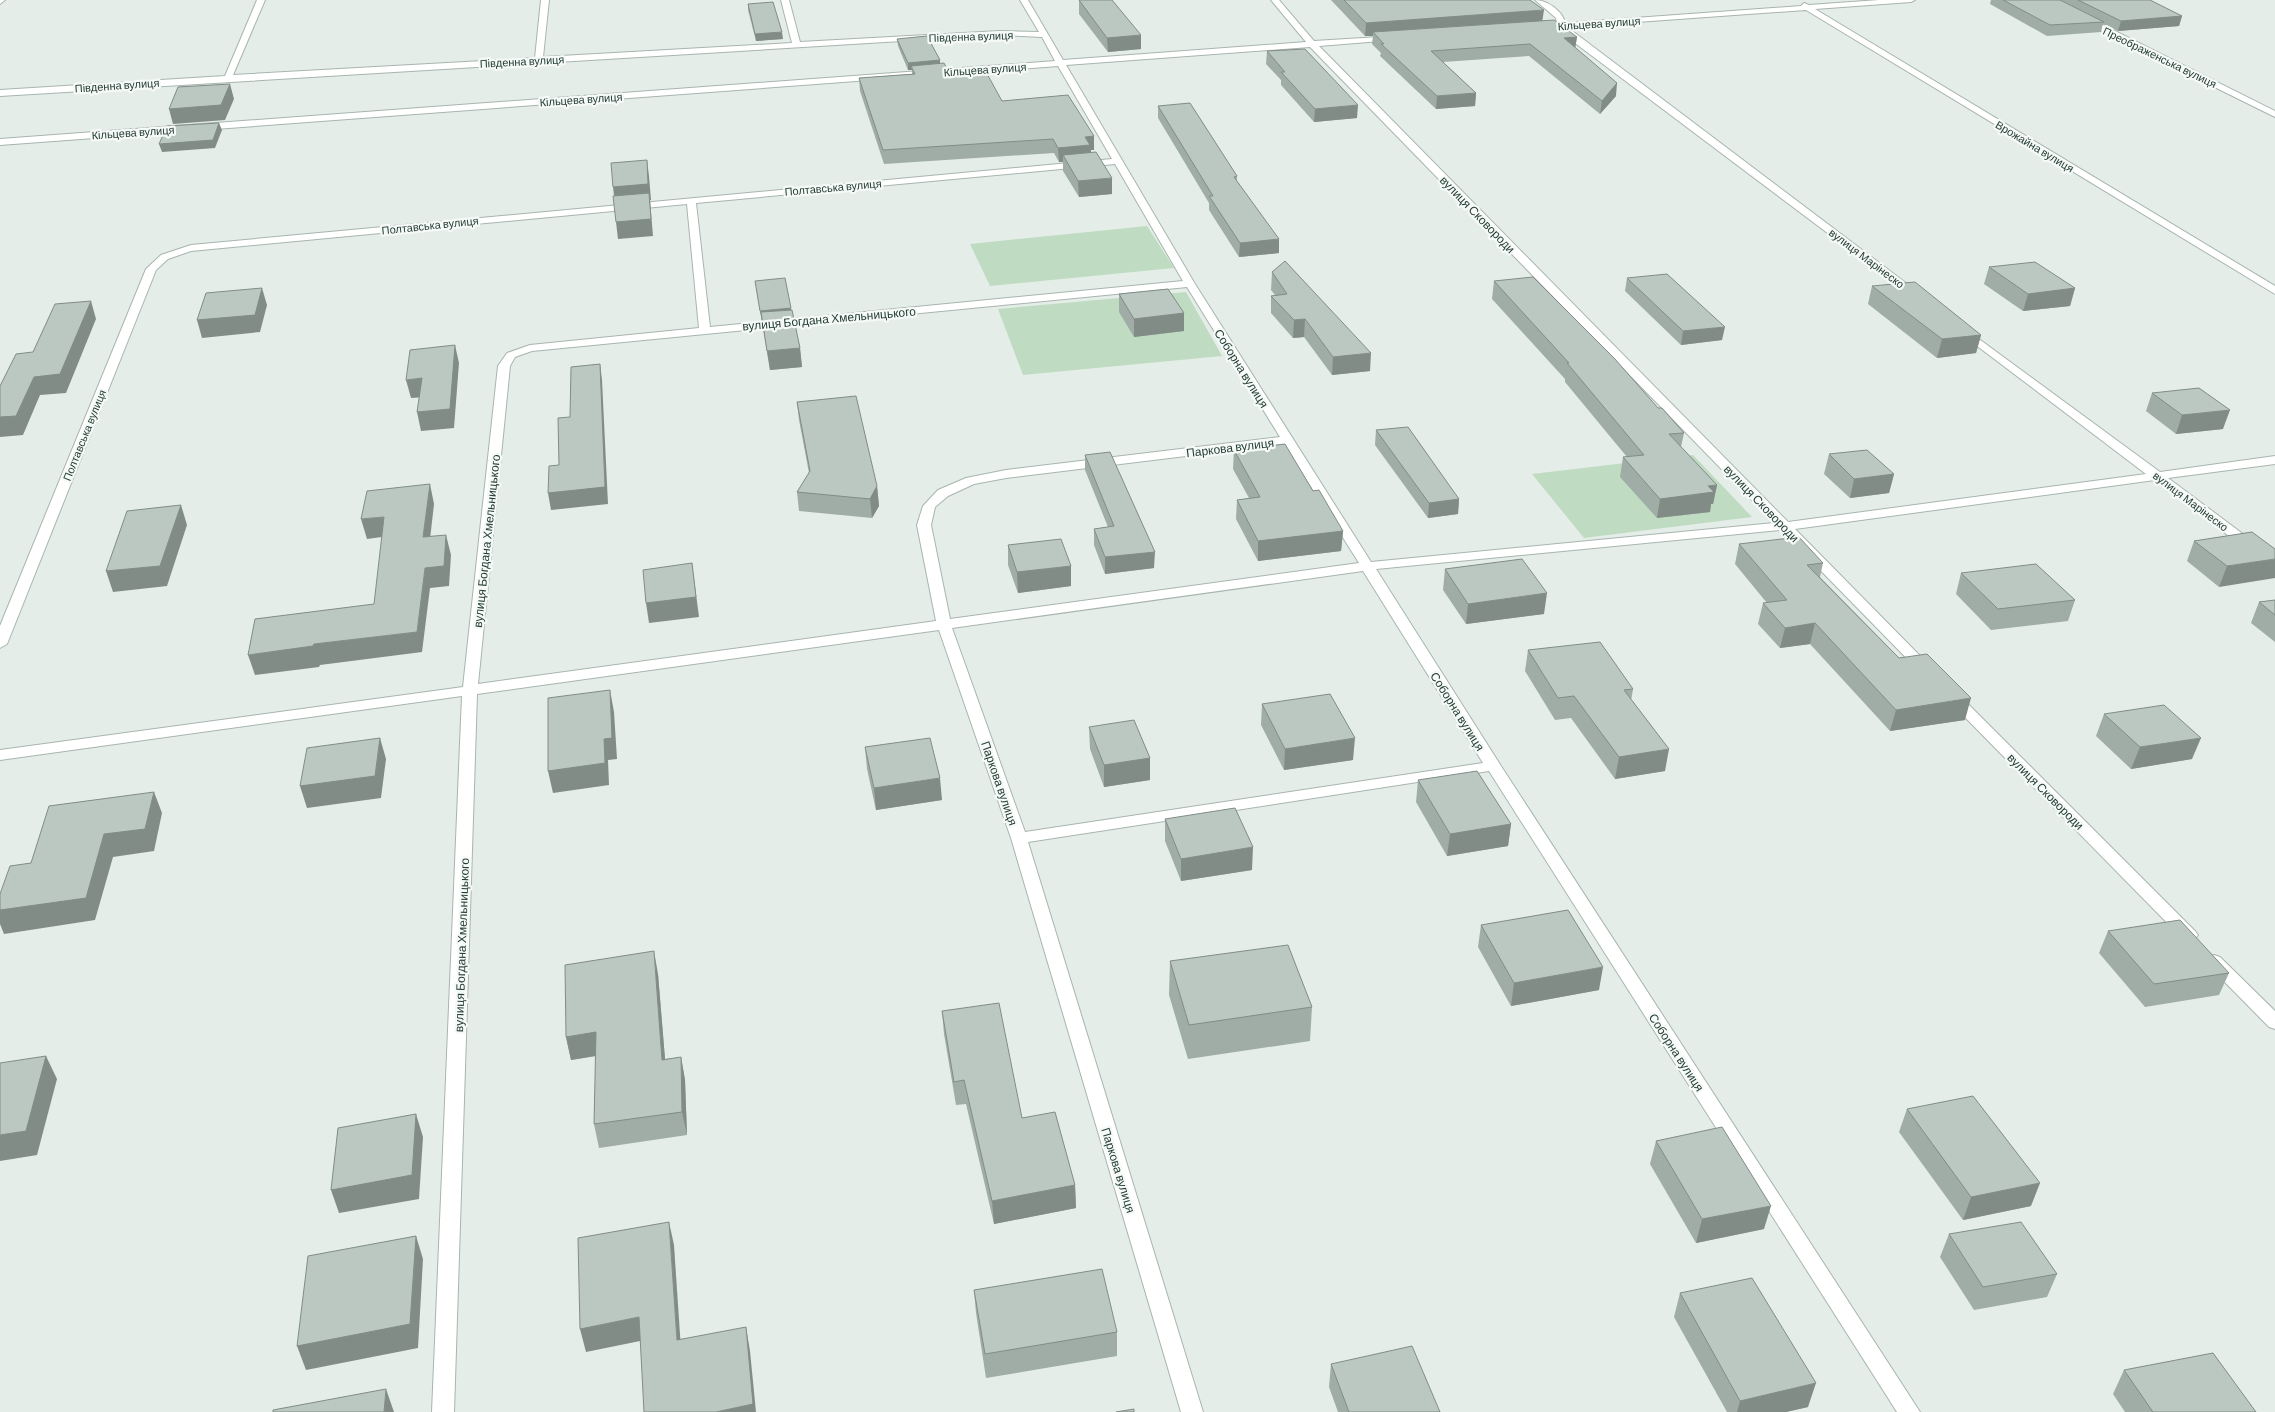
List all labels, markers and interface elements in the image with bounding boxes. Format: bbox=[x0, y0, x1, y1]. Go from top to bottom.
street label: Кільцева вулиця bbox=[1557, 14, 1641, 32]
street label: Преображенська вулиця bbox=[2101, 24, 2219, 90]
street label: Південна вулиця bbox=[928, 28, 1014, 44]
street label: Південна вулиця bbox=[479, 52, 565, 70]
street label: Кільцева вулиця bbox=[943, 60, 1027, 78]
street label: Південна вулиця bbox=[74, 76, 160, 94]
street label: Кільцева вулиця bbox=[539, 90, 623, 108]
street label: Врожайна вулиця bbox=[1993, 117, 2077, 175]
street label: Кільцева вулиця bbox=[91, 123, 175, 141]
street label: вулиця Сковороди bbox=[1437, 173, 1518, 256]
street label: Полтавська вулиця bbox=[784, 176, 882, 198]
street label: Полтавська вулиця bbox=[381, 213, 479, 237]
street label: вулиця Марінеско bbox=[1827, 226, 1907, 290]
street label: вулиця Богдана Хмельницького bbox=[742, 303, 917, 334]
street label: Соборна вулиця bbox=[1211, 326, 1272, 410]
street label: Полтавська вулиця bbox=[60, 387, 108, 483]
street label: Паркова вулиця bbox=[1185, 435, 1275, 460]
street label: вулиця Богдана Хмельницького bbox=[470, 453, 503, 628]
street label: вулиця Сковороди bbox=[1721, 462, 1802, 545]
street label: вулиця Марінеско bbox=[2151, 469, 2231, 533]
street label: Соборна вулиця bbox=[1427, 669, 1488, 753]
street label: Паркова вулиця bbox=[978, 739, 1021, 827]
street label: вулиця Сковороди bbox=[2004, 750, 2087, 833]
street label: вулиця Богдана Хмельницького bbox=[451, 857, 472, 1032]
street label: Соборна вулиця bbox=[1646, 1010, 1707, 1094]
street label: Паркова вулиця bbox=[1098, 1126, 1139, 1215]

